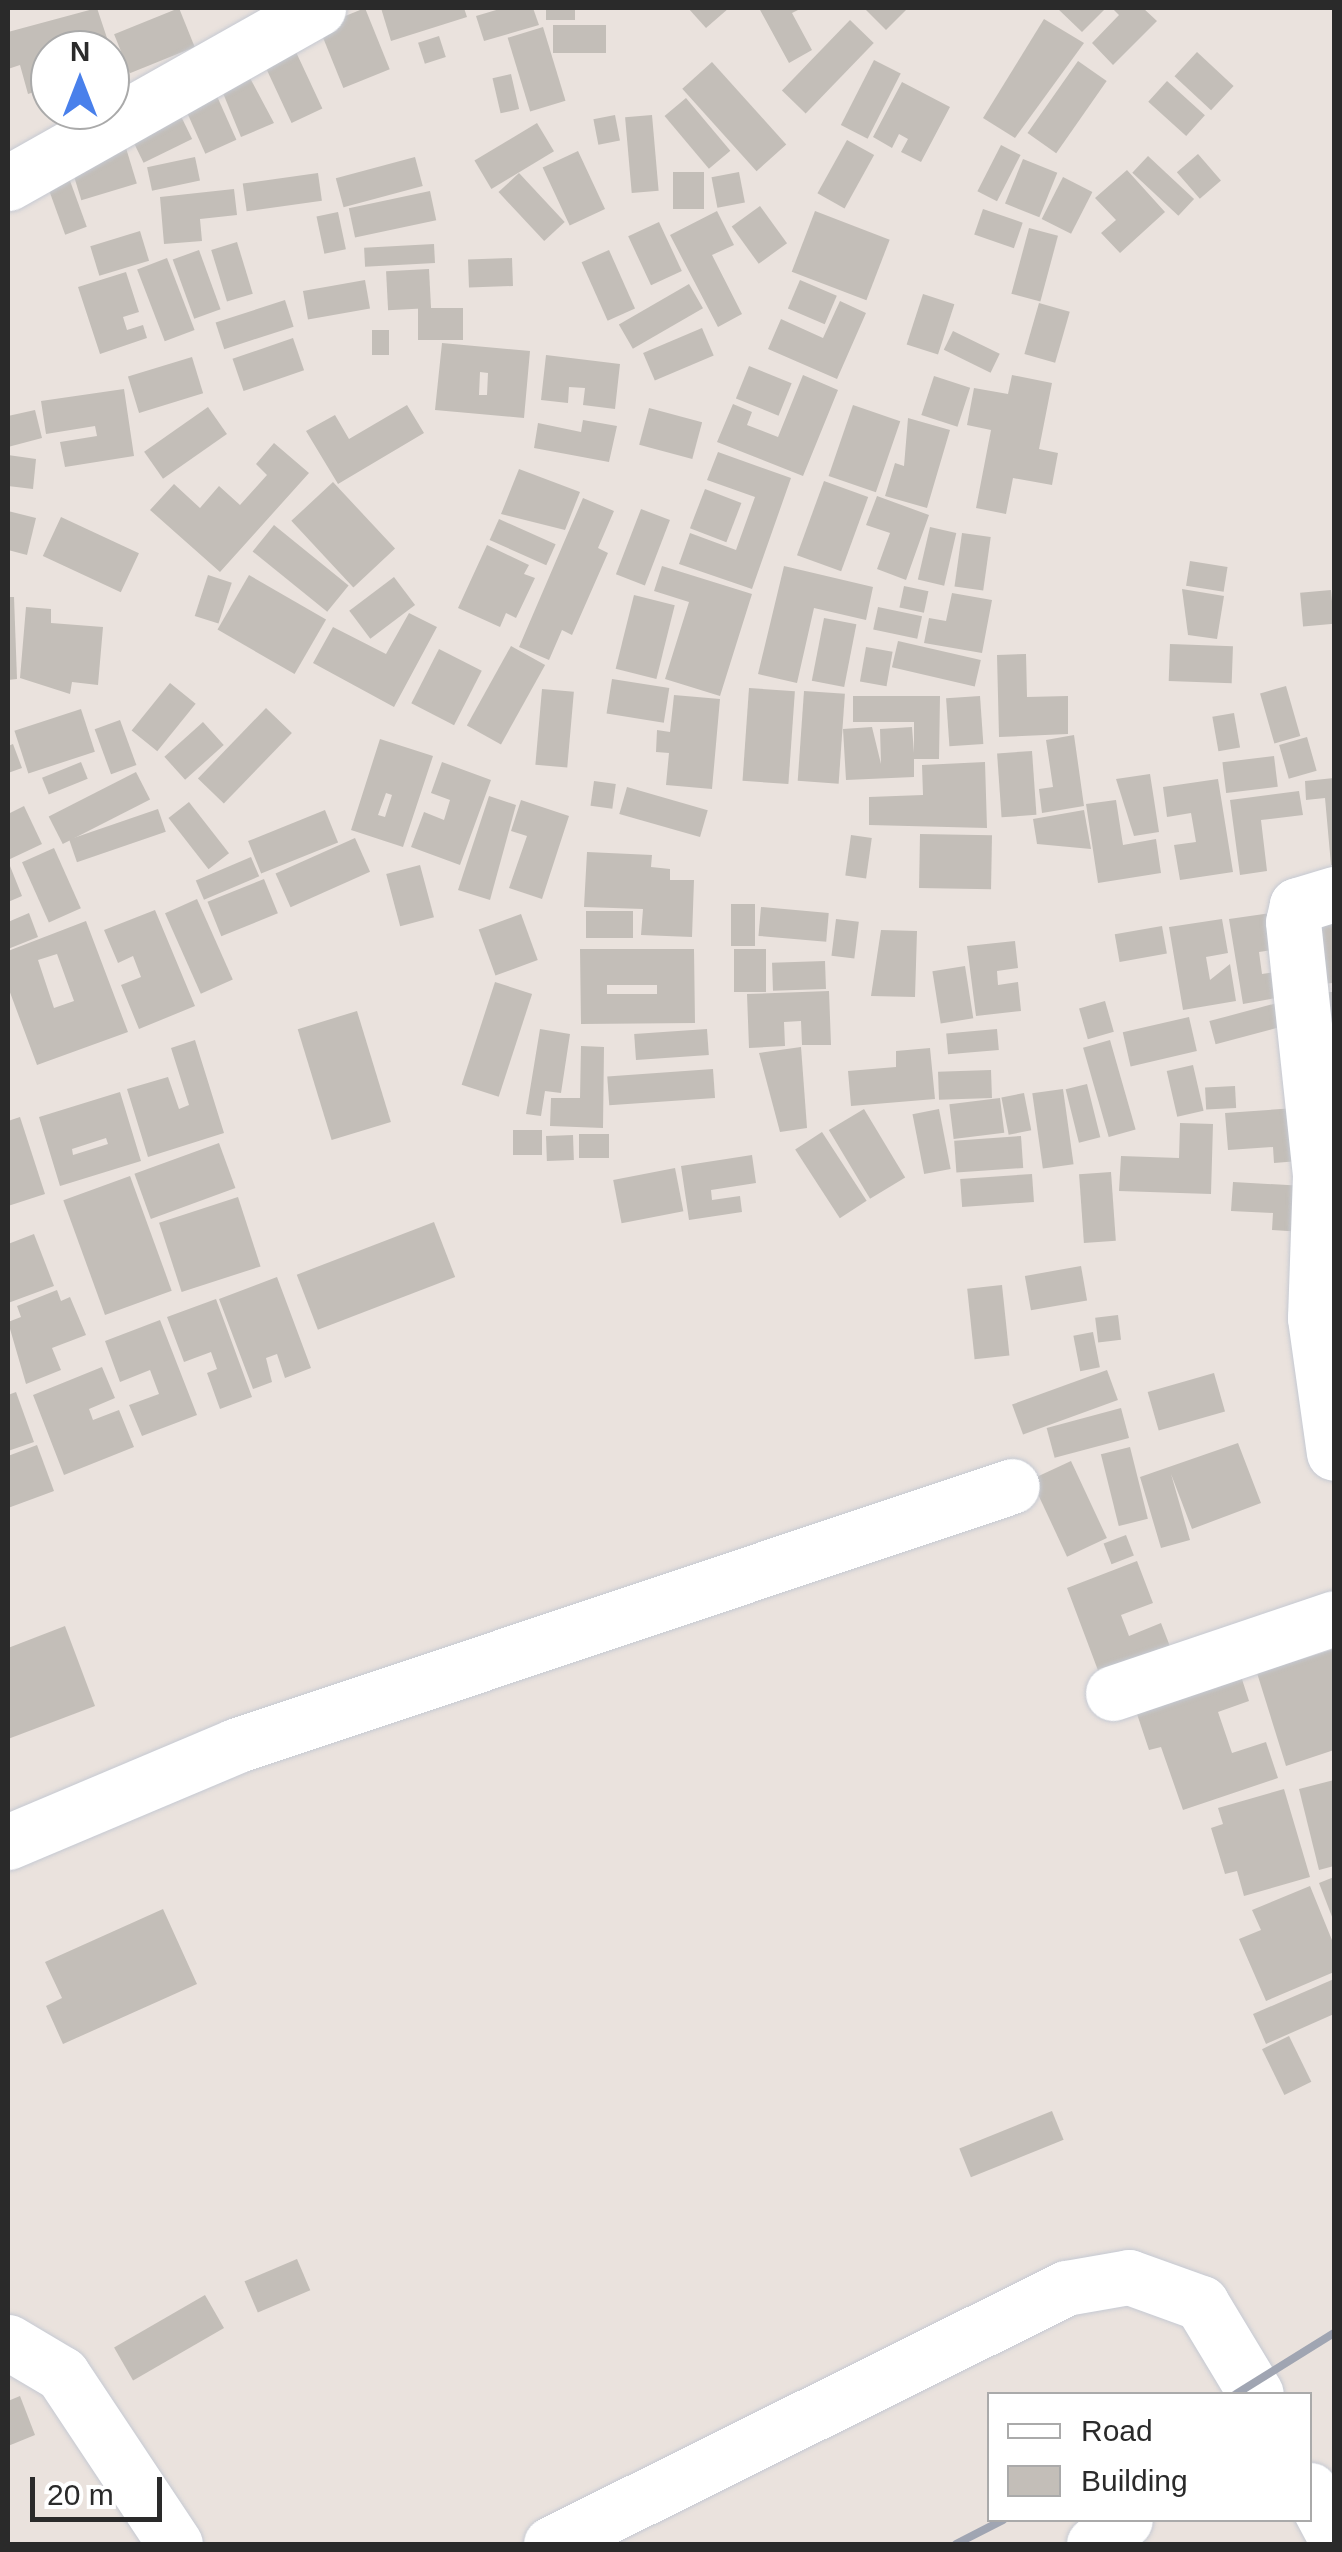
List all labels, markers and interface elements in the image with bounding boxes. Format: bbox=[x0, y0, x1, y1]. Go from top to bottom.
north arrow bbox=[30, 30, 130, 130]
text: N bbox=[70, 36, 90, 67]
legend bbox=[987, 2392, 1312, 2522]
text: Road bbox=[1081, 2414, 1153, 2447]
scale bar bbox=[35, 2457, 168, 2519]
text: Building bbox=[1081, 2464, 1188, 2497]
text: 20 m bbox=[47, 2478, 114, 2511]

